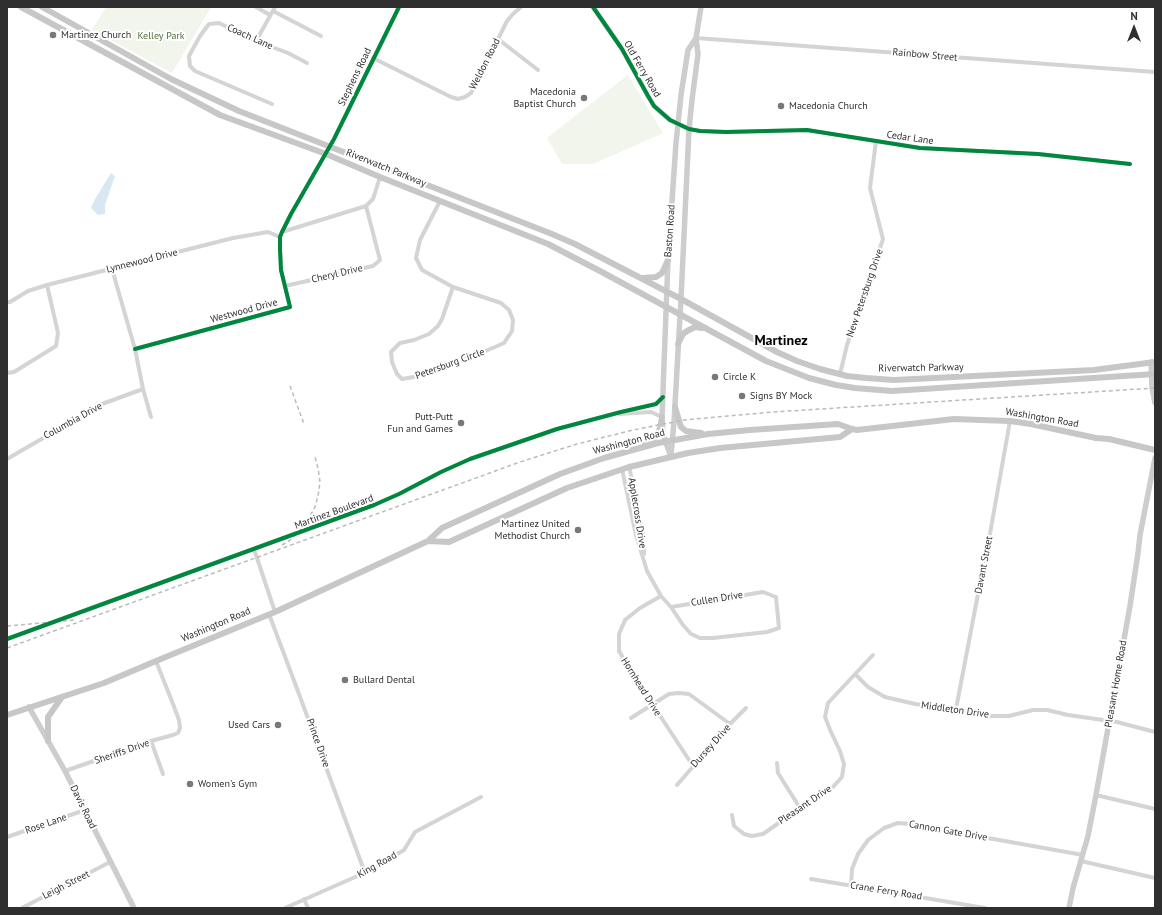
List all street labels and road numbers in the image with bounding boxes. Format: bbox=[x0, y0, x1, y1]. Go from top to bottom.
street label: Coach Lane bbox=[225, 22, 275, 52]
street label: Weldon Road bbox=[467, 36, 503, 92]
street label: Old Ferry Road bbox=[621, 39, 663, 99]
street label: Stephens Road bbox=[336, 46, 374, 108]
street label: Rainbow Street bbox=[892, 46, 958, 64]
street label: Cedar Lane bbox=[886, 129, 934, 147]
street label: Riverwatch Parkway bbox=[344, 146, 428, 190]
street label: Baston Road bbox=[662, 204, 678, 258]
street label: Lynnewood Drive bbox=[105, 246, 179, 276]
street label: New Petersburg Drive bbox=[844, 247, 886, 339]
street label: Cheryl Drive bbox=[310, 262, 364, 286]
street label: Westwood Drive bbox=[209, 296, 279, 326]
street label: Petersburg Circle bbox=[414, 346, 486, 382]
street label: Riverwatch Parkway bbox=[878, 361, 964, 375]
street label: Columbia Drive bbox=[42, 400, 104, 442]
street label: Washington Road bbox=[1005, 406, 1079, 430]
street label: Washington Road bbox=[592, 427, 666, 457]
street label: Applecross Drive bbox=[625, 477, 649, 549]
street label: Martinez Boulevard bbox=[293, 492, 375, 532]
street label: Davant Street bbox=[973, 535, 995, 595]
street label: Cullen Drive bbox=[690, 589, 744, 609]
street label: Washington Road bbox=[180, 605, 252, 645]
street label: Pleasant Home Road bbox=[1102, 639, 1130, 729]
street label: Hornhead Drive bbox=[618, 655, 664, 719]
street label: Middleton Drive bbox=[920, 699, 990, 721]
street label: Prince Drive bbox=[304, 717, 332, 769]
street label: Dursey Drive bbox=[688, 722, 734, 770]
street label: Sheriffs Drive bbox=[93, 737, 151, 767]
street label: Davis Road bbox=[67, 783, 99, 831]
street label: Pleasant Drive bbox=[776, 783, 834, 827]
street label: Rose Lane bbox=[24, 811, 68, 837]
street label: Cannon Gate Drive bbox=[908, 818, 988, 844]
street label: King Road bbox=[355, 849, 399, 881]
street label: Leigh Street bbox=[40, 868, 92, 902]
street label: Crane Ferry Road bbox=[849, 879, 923, 903]

